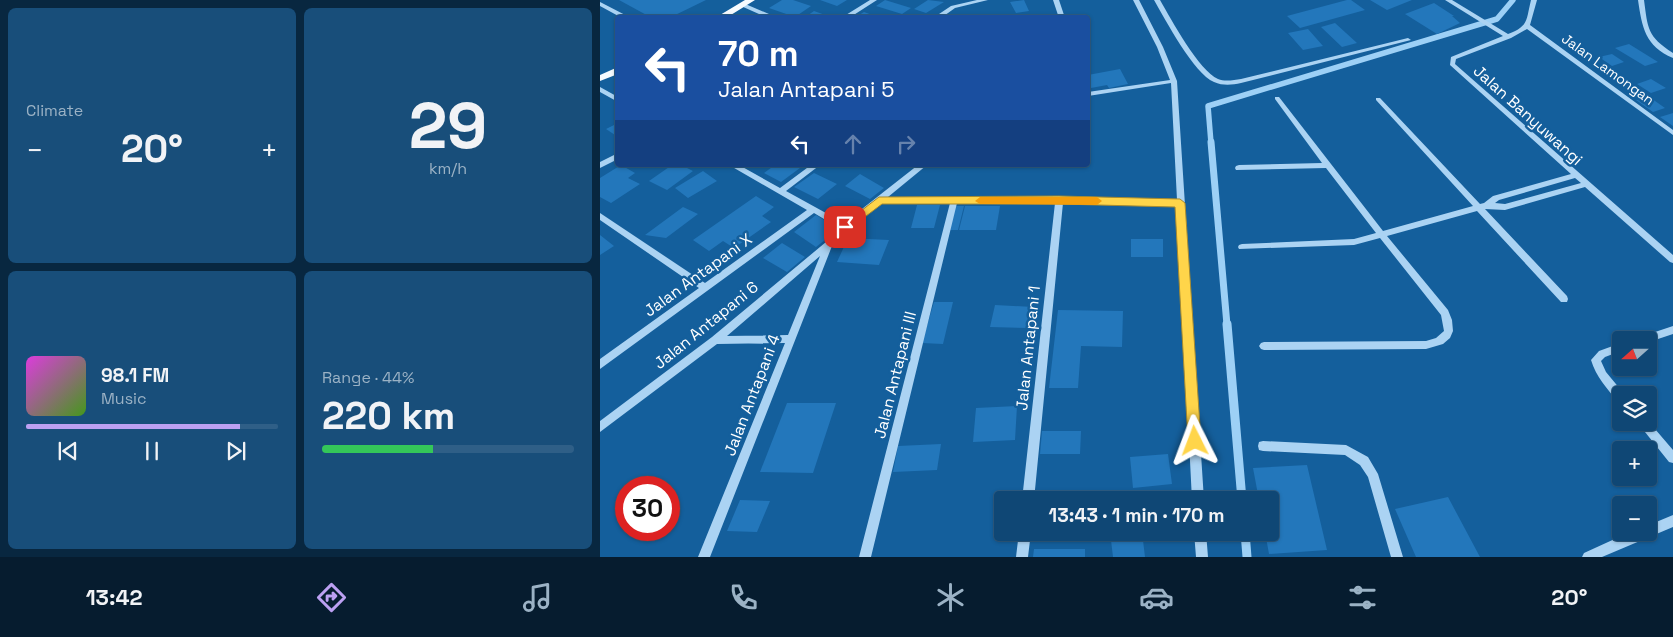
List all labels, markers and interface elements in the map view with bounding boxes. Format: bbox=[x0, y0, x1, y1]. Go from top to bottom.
street label: Jalan Lamongan bbox=[1558, 29, 1658, 109]
text: 70 m bbox=[718, 32, 799, 76]
icon: left bbox=[635, 35, 700, 100]
street label: Jalan Banyuwangi bbox=[1469, 60, 1587, 170]
text: Jalan Antapani 5 bbox=[718, 75, 894, 103]
text: 29 bbox=[409, 84, 487, 167]
text: Climate bbox=[26, 100, 83, 121]
text: 20° bbox=[121, 125, 183, 173]
icon: left bbox=[786, 130, 814, 158]
icon: ahead bbox=[839, 130, 867, 158]
icon: right bbox=[892, 130, 920, 158]
text: − bbox=[26, 132, 43, 168]
text: + bbox=[261, 132, 278, 168]
text: km/h bbox=[429, 158, 467, 179]
pin bbox=[824, 206, 866, 248]
icon: arrive bbox=[831, 213, 859, 241]
street label: Jalan Antapani X bbox=[640, 229, 756, 321]
street label: Jalan Antapani 6 bbox=[649, 276, 763, 374]
street label: Jalan Antapani 1 bbox=[1011, 285, 1045, 411]
street label: Jalan Antapani III bbox=[869, 309, 921, 441]
street label: Jalan Antapani 4 bbox=[719, 331, 785, 459]
north arrow bbox=[1612, 331, 1658, 376]
map controls bbox=[1612, 331, 1657, 541]
text: 98.1 FM bbox=[101, 363, 169, 388]
text: Range · 44% bbox=[322, 367, 414, 388]
button: layers bbox=[1612, 386, 1657, 431]
text: Music bbox=[101, 388, 147, 409]
text: 220 km bbox=[322, 392, 455, 440]
position arrow bbox=[1168, 414, 1220, 466]
icon: previous bbox=[54, 437, 82, 465]
icon: pause bbox=[138, 437, 166, 465]
icon: next bbox=[222, 437, 250, 465]
button: + bbox=[1612, 441, 1657, 486]
speed limit sign: 30 bbox=[615, 476, 680, 541]
button: − bbox=[1612, 496, 1657, 541]
text: 13:43 · 1 min · 170 m bbox=[1049, 503, 1224, 528]
icon: directions bbox=[314, 580, 349, 615]
icon: music bbox=[520, 580, 555, 615]
icon: phone bbox=[726, 580, 761, 615]
icon: climate bbox=[933, 580, 968, 615]
icon: car bbox=[1139, 580, 1174, 615]
icon: filters bbox=[1345, 580, 1380, 615]
text: 13:42 bbox=[86, 583, 143, 611]
text: 20° bbox=[1551, 583, 1587, 611]

